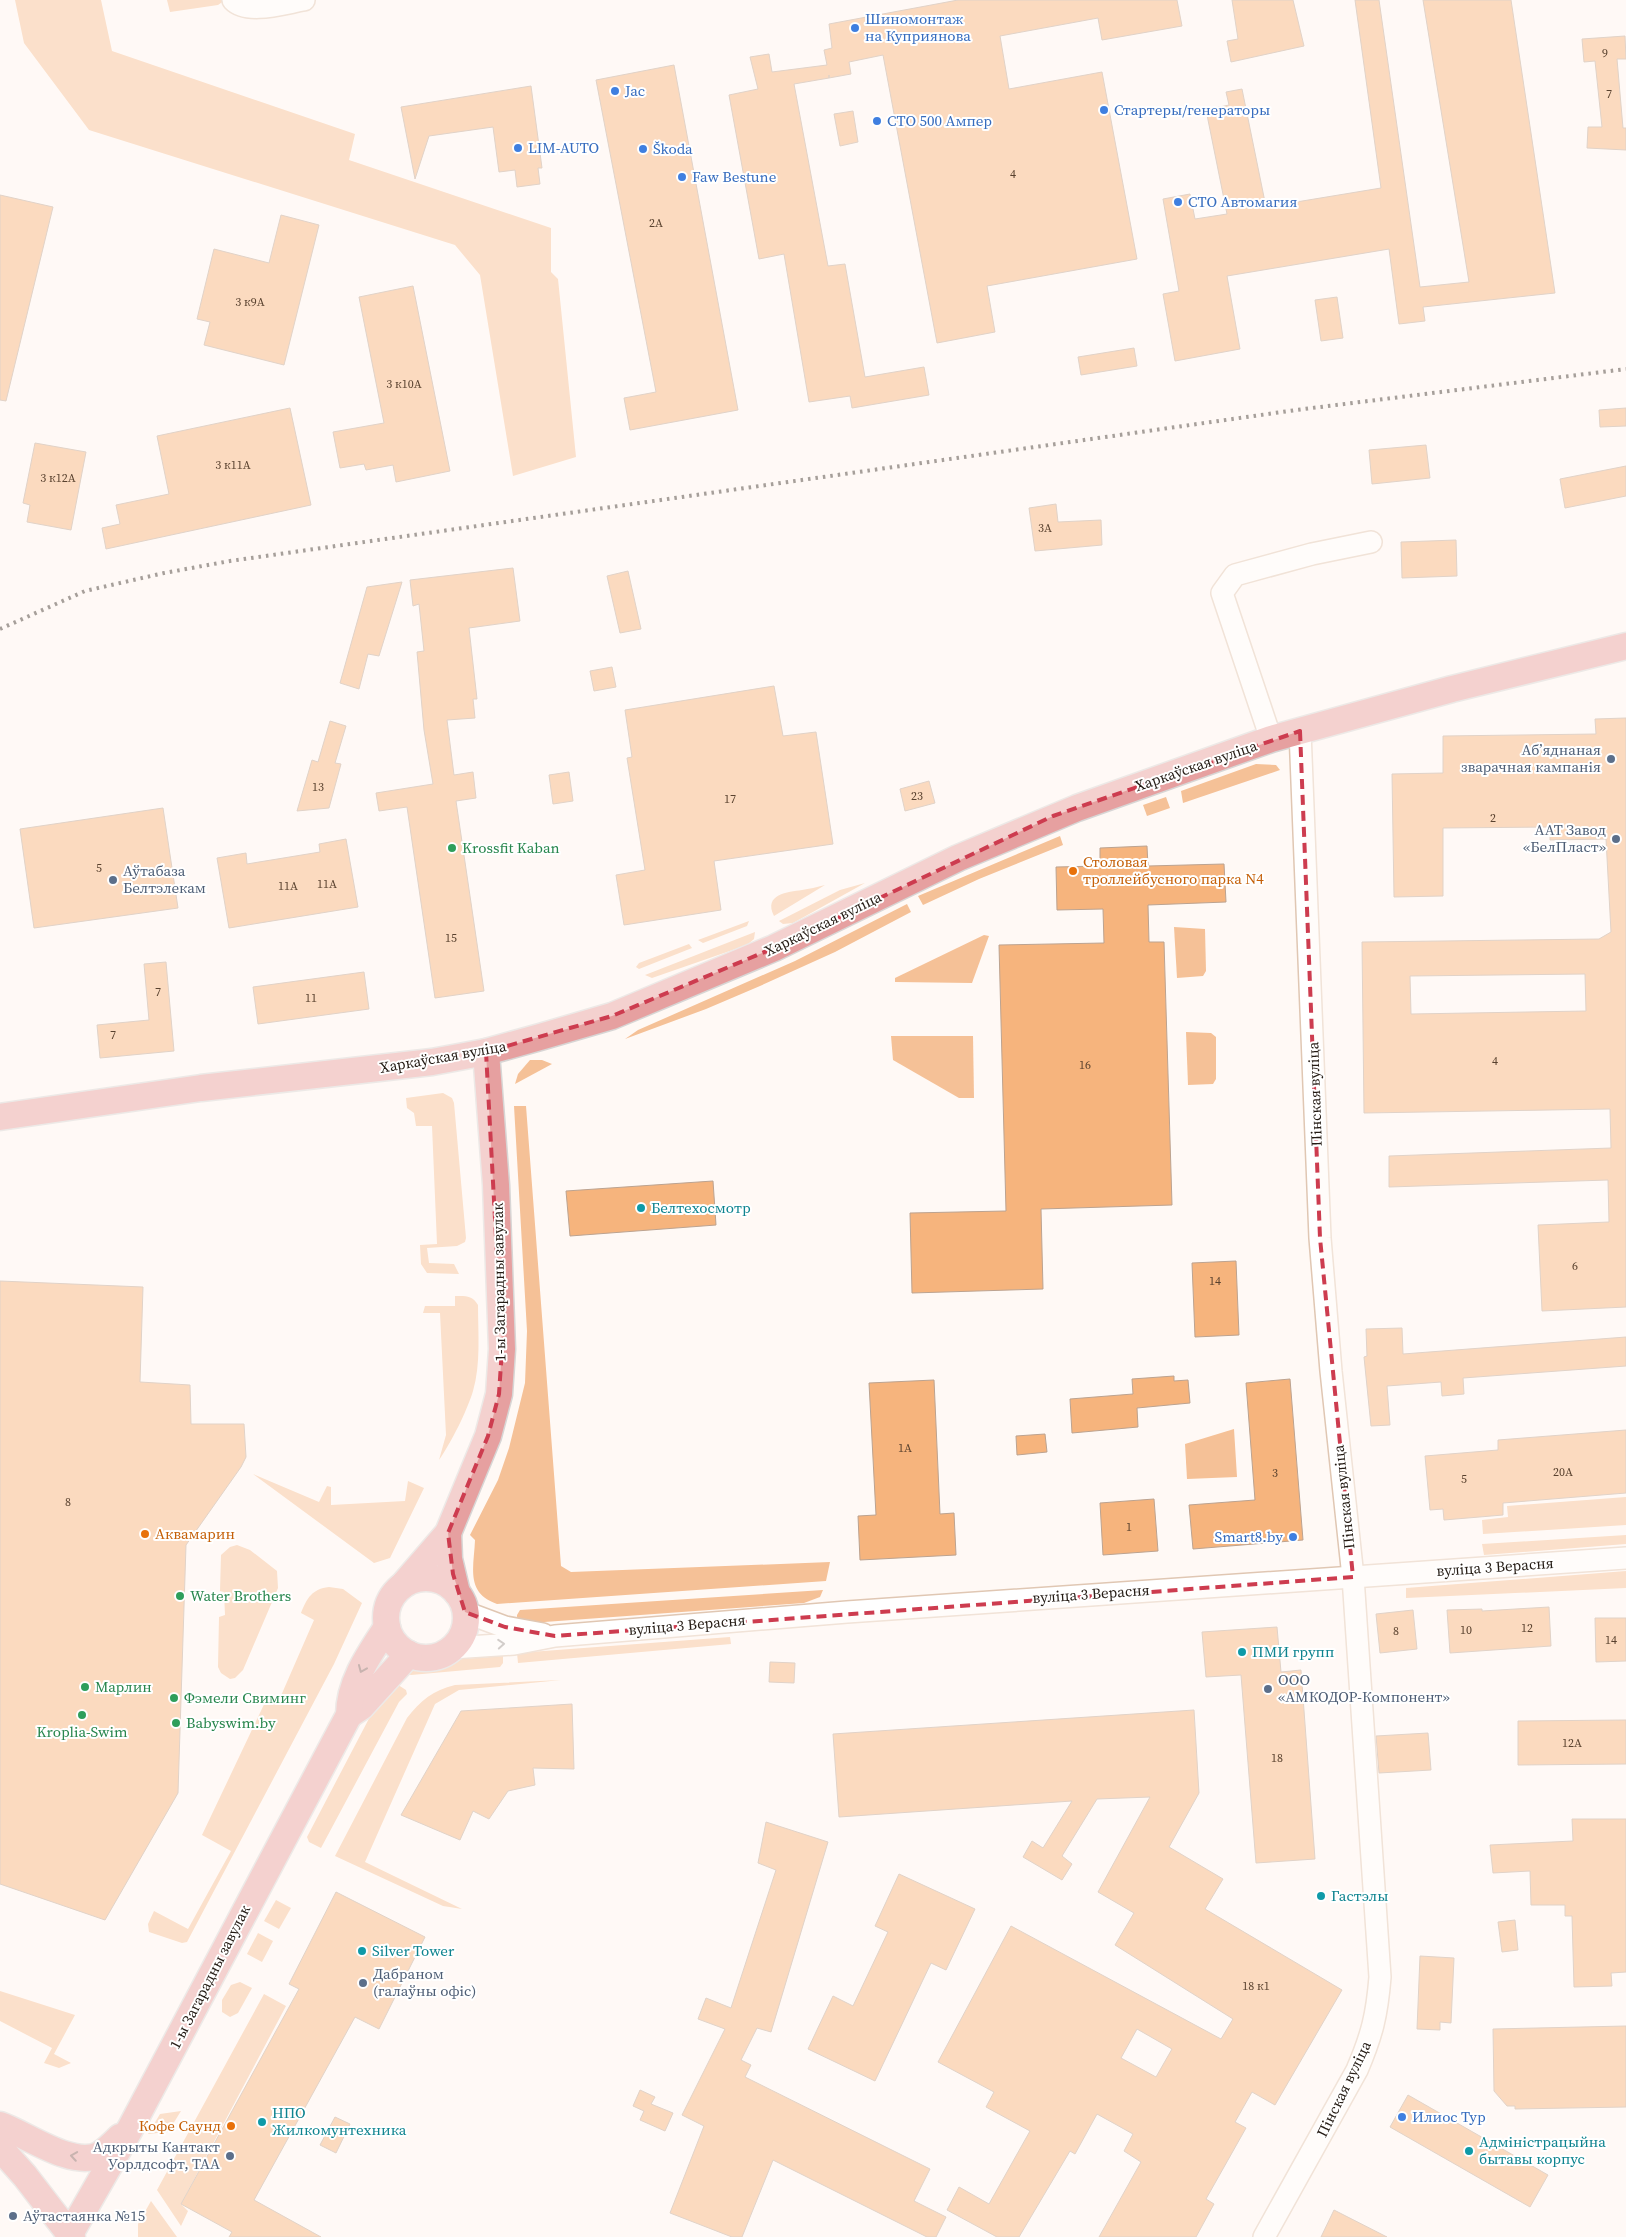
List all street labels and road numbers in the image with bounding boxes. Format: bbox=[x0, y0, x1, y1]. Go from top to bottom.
street label: Харкаўская вуліца bbox=[1132, 735, 1260, 796]
street label: Харкаўская вуліца bbox=[761, 886, 885, 961]
street label: Харкаўская вуліца bbox=[378, 1035, 508, 1078]
street label: Пінская вуліца bbox=[1302, 1041, 1327, 1147]
street label: 1-ы Загарадны завулак bbox=[487, 1202, 510, 1362]
street label: Пінская вуліца bbox=[1328, 1444, 1359, 1550]
street label: вуліца 3 Верасня bbox=[1436, 1552, 1554, 1581]
street label: вуліца 3 Верасня bbox=[1032, 1579, 1150, 1608]
street label: вуліца 3 Верасня bbox=[628, 1609, 746, 1640]
street label: 1-ы Загарадны завулак bbox=[164, 1901, 255, 2052]
street label: Пінская вуліца bbox=[1311, 2037, 1376, 2140]

